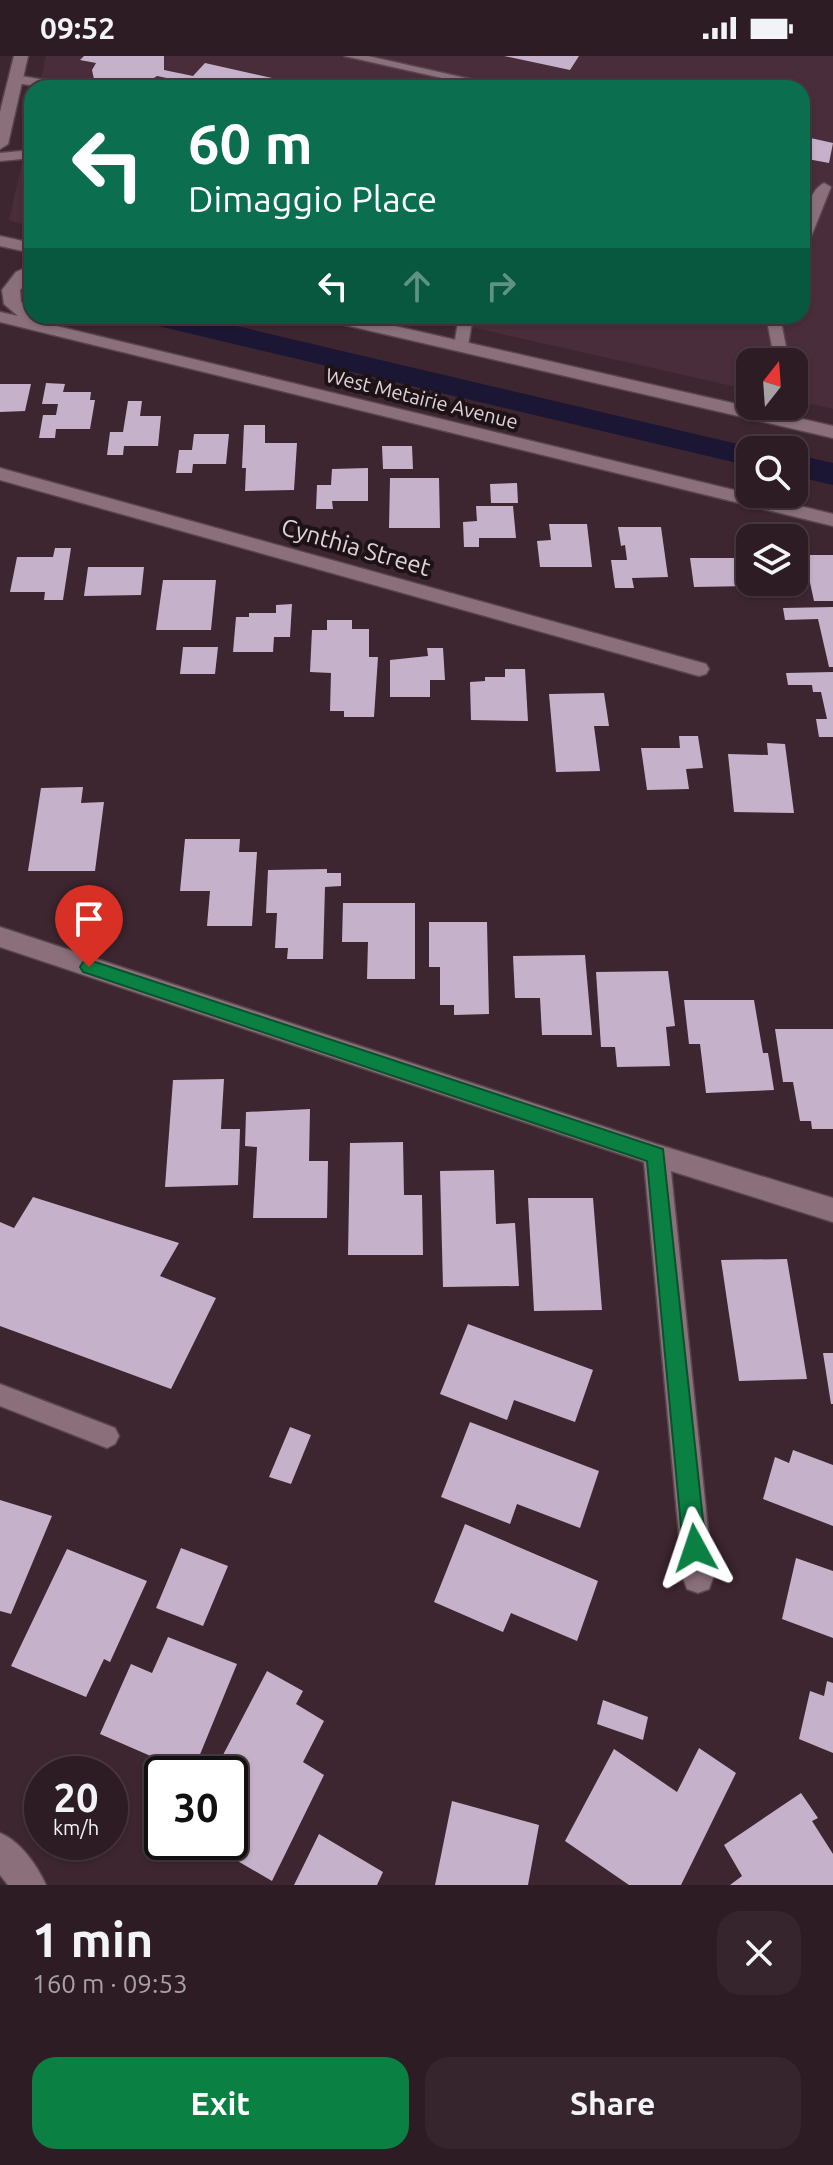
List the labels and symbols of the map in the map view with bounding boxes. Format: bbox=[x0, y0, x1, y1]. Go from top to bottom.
north arrow bbox=[736, 348, 808, 420]
street label: West Metairie Avenue bbox=[324, 363, 520, 433]
street label: Cynthia Street bbox=[278, 513, 434, 581]
pin bbox=[55, 885, 123, 967]
position arrow bbox=[653, 1506, 737, 1590]
speed limit sign: 30 bbox=[144, 1756, 248, 1860]

